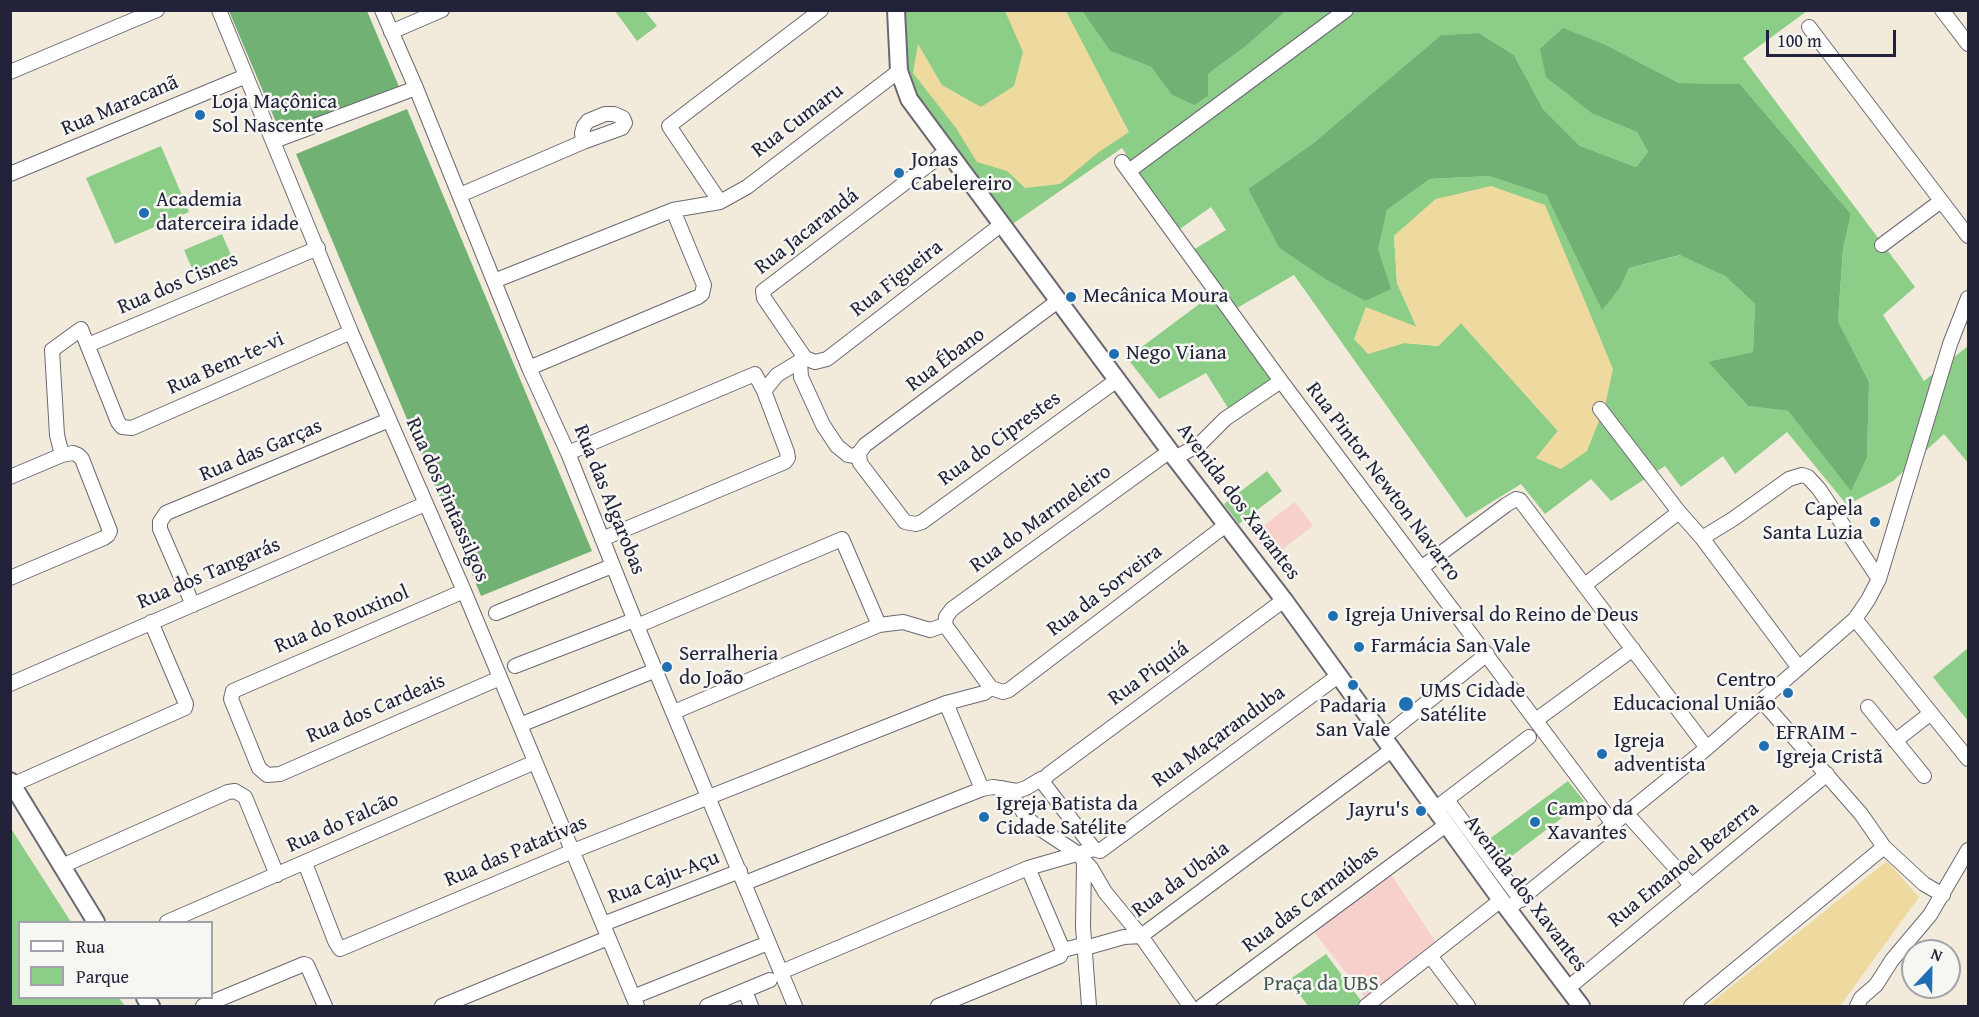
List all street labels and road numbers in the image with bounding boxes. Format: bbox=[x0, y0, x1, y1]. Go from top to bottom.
street label: Rua Maracanã bbox=[58, 70, 182, 142]
street label: Rua Cumaru bbox=[747, 78, 849, 164]
street label: Rua Jacarandá bbox=[750, 184, 864, 280]
street label: Rua Figueira bbox=[846, 235, 948, 323]
street label: Rua dos Cisnes bbox=[114, 247, 242, 321]
street label: Rua Ébano bbox=[902, 322, 990, 398]
street label: Rua Bem-te-vi bbox=[164, 327, 288, 401]
street label: Rua Pintor Newton Navarro bbox=[1300, 378, 1466, 586]
street label: Rua do Ciprestes bbox=[934, 386, 1066, 492]
street label: Rua das Garças bbox=[196, 414, 326, 488]
street label: Rua dos Pintassilgos bbox=[399, 414, 495, 586]
street label: Avenida dos Xavantes bbox=[1171, 419, 1305, 585]
street label: Rua das Algarobas bbox=[567, 421, 651, 579]
street label: Rua do Marmeleiro bbox=[966, 459, 1116, 579]
street label: Rua dos Tangarás bbox=[134, 533, 284, 615]
street label: Rua da Sorveira bbox=[1043, 540, 1167, 642]
street label: Rua do Rouxinol bbox=[271, 580, 413, 660]
street label: Rua Piquiá bbox=[1104, 636, 1194, 712]
street label: Rua dos Cardeais bbox=[303, 669, 449, 749]
street label: Rua Maçaranduba bbox=[1148, 680, 1290, 794]
street label: Rua do Falcão bbox=[283, 787, 403, 859]
street label: Rua Emanoel Bezerra bbox=[1604, 797, 1764, 933]
street label: Rua das Patativas bbox=[441, 811, 591, 893]
street label: Avenida dos Xavantes bbox=[1458, 811, 1592, 977]
street label: Rua da Ubaia bbox=[1127, 836, 1235, 924]
street label: Rua das Carnaúbas bbox=[1238, 839, 1384, 959]
street label: Rua Caju-Açu bbox=[605, 845, 723, 911]

